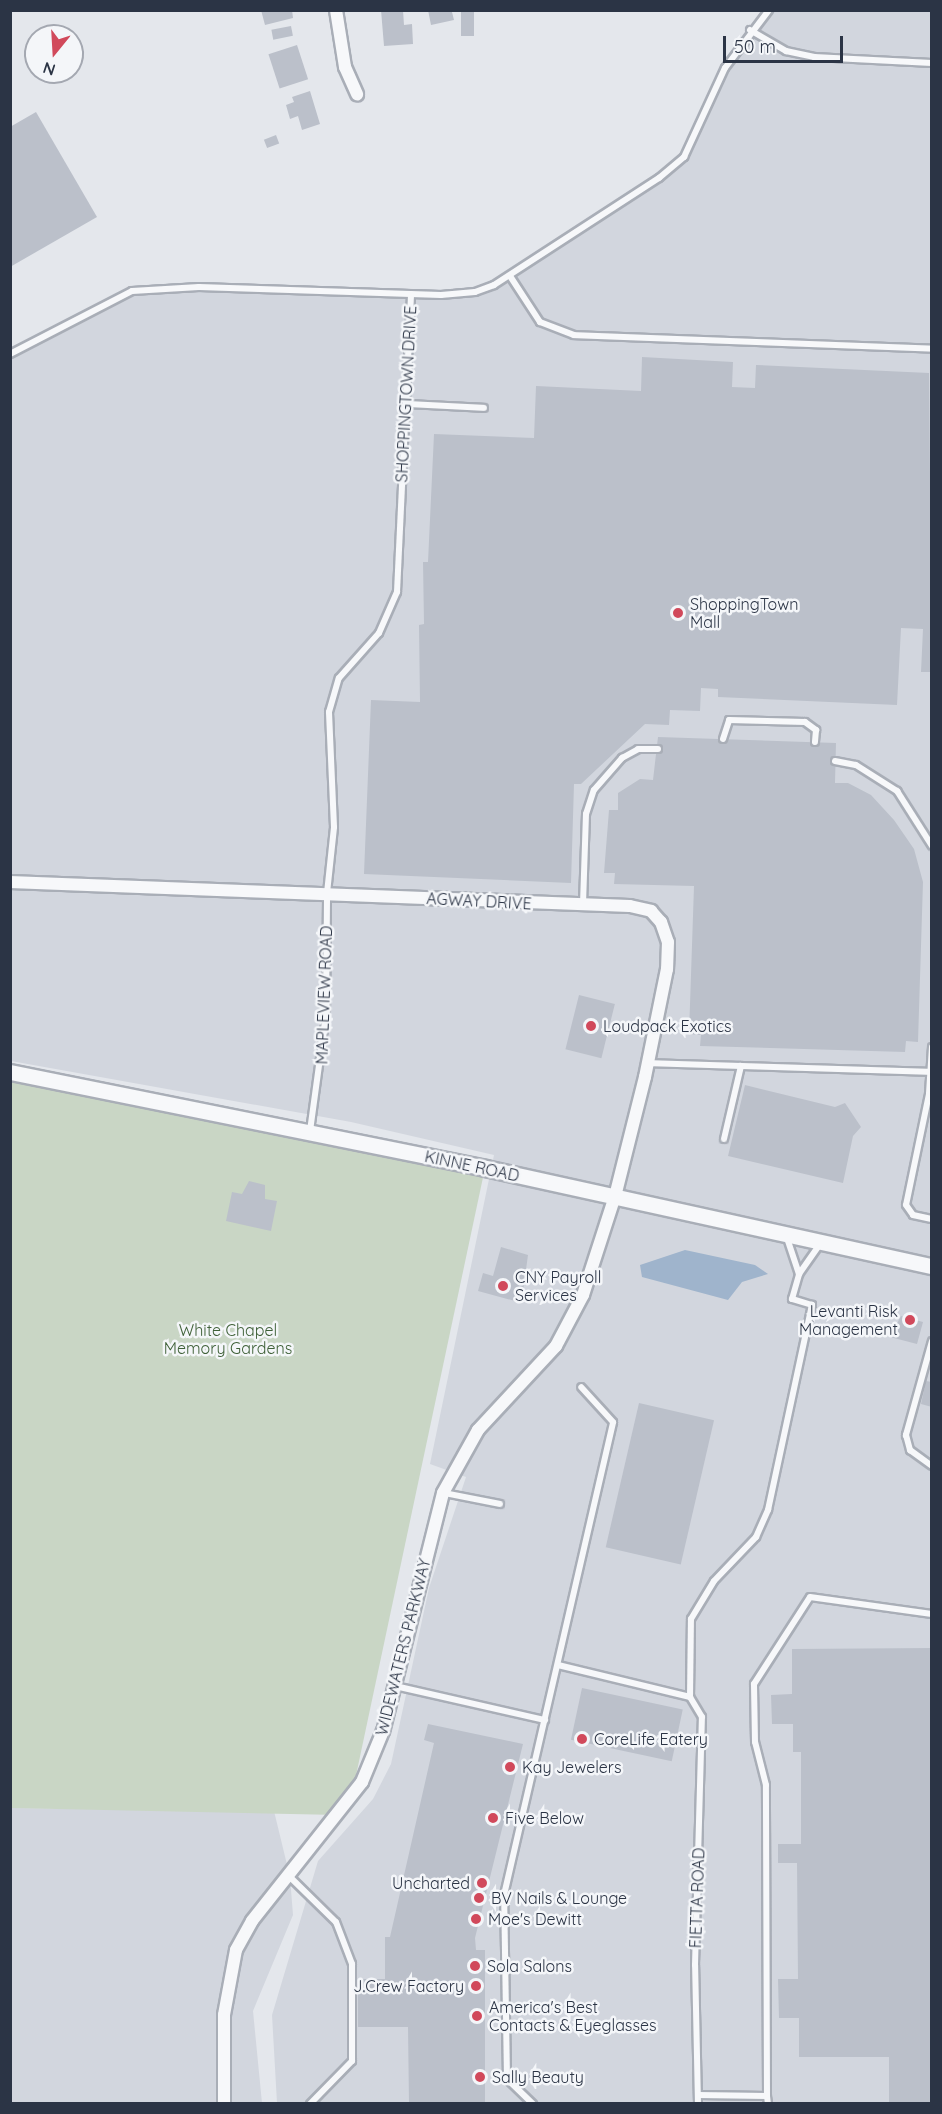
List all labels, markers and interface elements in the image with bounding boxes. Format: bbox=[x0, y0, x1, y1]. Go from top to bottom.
north arrow bbox=[24, 24, 84, 84]
scale bar bbox=[726, 24, 846, 62]
text: 50 m bbox=[734, 35, 776, 58]
text: N bbox=[40, 58, 58, 81]
street label: SHOPPINGTOWN DRIVE bbox=[392, 305, 420, 483]
place label: ShoppingTown Mall bbox=[690, 594, 798, 632]
marker: ShoppingTown Mall bbox=[671, 606, 685, 620]
street label: AGWAY DRIVE bbox=[426, 889, 532, 913]
street label: MAPLEVIEW ROAD bbox=[312, 925, 336, 1065]
place label: Loudpack Exotics bbox=[603, 1016, 732, 1036]
marker: Loudpack Exotics bbox=[584, 1019, 598, 1033]
street label: KINNE ROAD bbox=[423, 1147, 521, 1185]
place label: CNY Payroll Services bbox=[515, 1267, 601, 1305]
marker: CNY Payroll Services bbox=[496, 1279, 510, 1293]
place label: Levanti Risk Management bbox=[799, 1301, 898, 1339]
marker: Levanti Risk Management bbox=[903, 1313, 917, 1327]
park label: White Chapel Memory Gardens bbox=[164, 1320, 292, 1358]
street label: WIDEWATERS PARKWAY bbox=[372, 1556, 434, 1738]
place label: CoreLife Eatery bbox=[594, 1729, 708, 1749]
marker: CoreLife Eatery bbox=[575, 1732, 589, 1746]
place label: Kay Jewelers bbox=[522, 1757, 621, 1777]
marker: Kay Jewelers bbox=[503, 1760, 517, 1774]
place label: Five Below bbox=[505, 1808, 584, 1828]
marker: Five Below bbox=[486, 1811, 500, 1825]
street label: FIETTA ROAD bbox=[686, 1847, 708, 1949]
place label: Uncharted bbox=[392, 1873, 470, 1893]
marker: Uncharted bbox=[475, 1876, 489, 1890]
place label: BV Nails & Lounge bbox=[491, 1888, 627, 1908]
marker: BV Nails & Lounge bbox=[472, 1891, 486, 1905]
place label: Moe's Dewitt bbox=[488, 1909, 582, 1929]
marker: Moe's Dewitt bbox=[469, 1912, 483, 1926]
place label: Sola Salons bbox=[487, 1956, 572, 1976]
marker: Sola Salons bbox=[468, 1959, 482, 1973]
place label: J.Crew Factory bbox=[353, 1976, 464, 1996]
marker: J.Crew Factory bbox=[469, 1979, 483, 1993]
place label: America's Best Contacts & Eyeglasses bbox=[489, 1997, 656, 2035]
marker: America's Best Contacts & Eyeglasses bbox=[470, 2009, 484, 2023]
place label: Sally Beauty bbox=[492, 2067, 584, 2087]
marker: Sally Beauty bbox=[473, 2070, 487, 2084]

